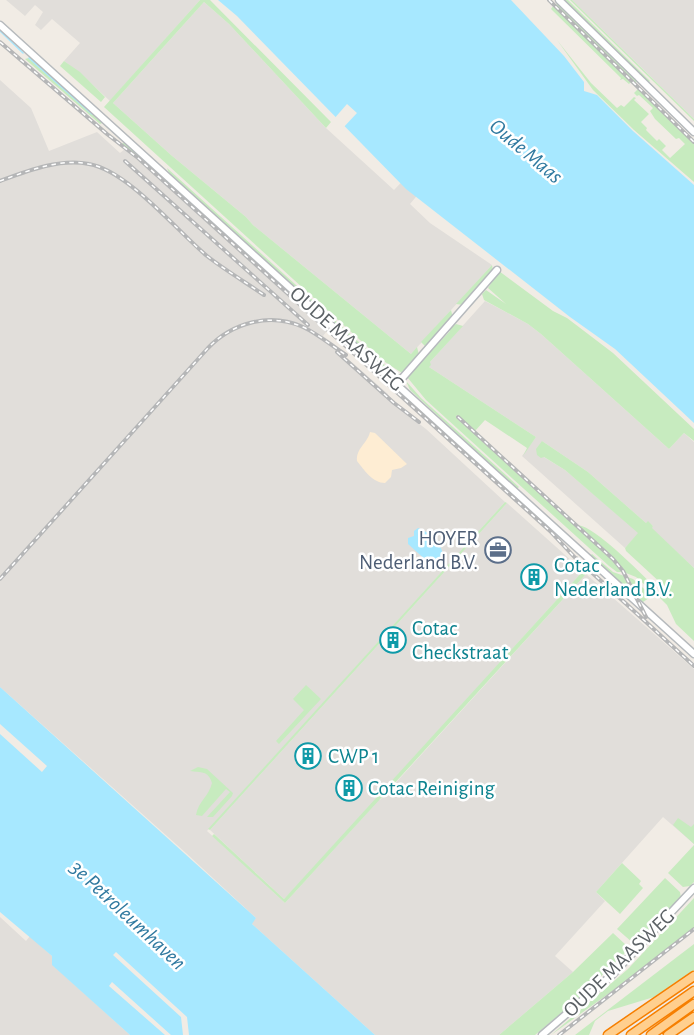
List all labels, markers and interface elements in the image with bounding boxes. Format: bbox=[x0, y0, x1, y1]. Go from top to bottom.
water label: Oude Maas bbox=[485, 114, 567, 188]
street label: OUDE MAASWEG bbox=[286, 283, 408, 395]
place label: HOYER Nederland B.V. bbox=[359, 528, 478, 573]
office icon: HOYER Nederland B.V. bbox=[483, 535, 513, 565]
place label: Cotac Nederland B.V. bbox=[554, 555, 673, 600]
building icon: Cotac Nederland B.V. bbox=[519, 562, 549, 592]
place label: Cotac Checkstraat bbox=[412, 618, 509, 663]
building icon: Cotac Checkstraat bbox=[378, 625, 408, 655]
building icon: CWP 1 bbox=[293, 741, 323, 771]
place label: CWP 1 bbox=[328, 746, 379, 767]
building icon: Cotac Reiniging bbox=[334, 773, 364, 803]
place label: Cotac Reiniging bbox=[368, 778, 495, 799]
water label: 3e Petroleumhaven bbox=[66, 856, 190, 974]
street label: OUDE MAASWEG bbox=[559, 905, 679, 1021]

